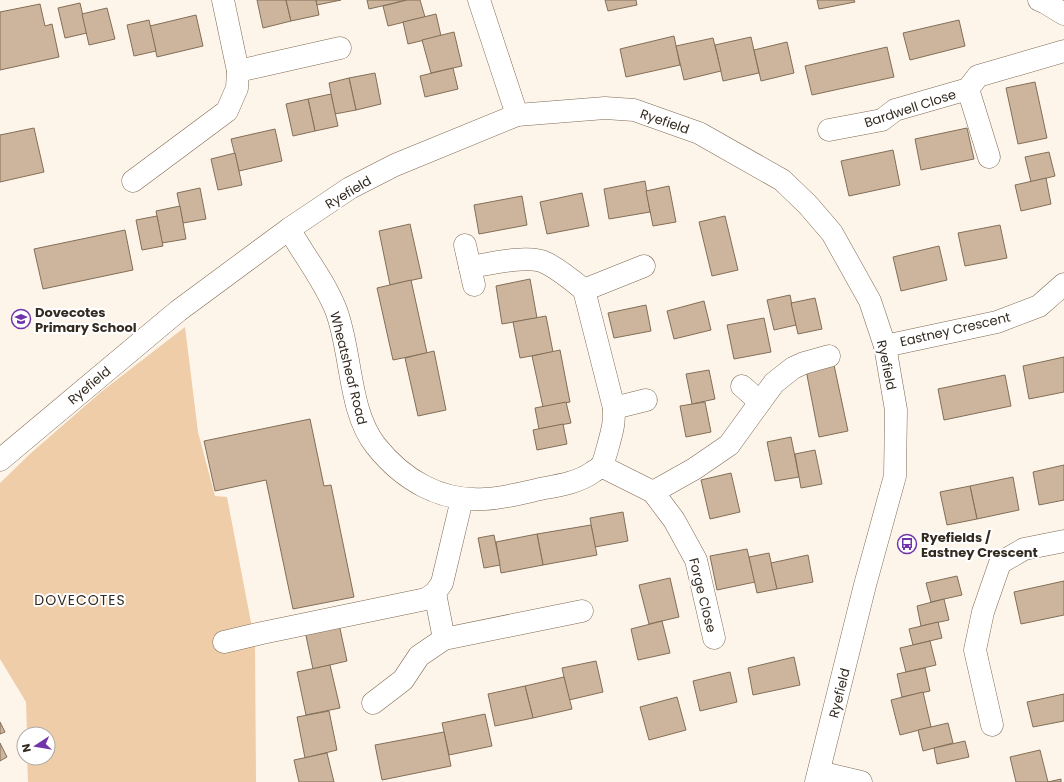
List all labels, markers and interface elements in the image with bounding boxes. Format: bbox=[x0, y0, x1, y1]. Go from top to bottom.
street label: Bardwell Close bbox=[862, 85, 958, 132]
street label: Ryefield bbox=[638, 104, 692, 139]
street label: Ryefield bbox=[322, 171, 375, 214]
place label: Dovecotes Primary School bbox=[35, 303, 137, 337]
street label: Eastney Crescent bbox=[898, 307, 1012, 351]
school or university icon: Dovecotes Primary School bbox=[10, 308, 32, 330]
street label: Wheatsheaf Road bbox=[325, 310, 372, 427]
street label: Ryefield bbox=[872, 338, 901, 392]
street label: Ryefield bbox=[64, 362, 115, 409]
place label: Ryefields / Eastney Crescent bbox=[921, 528, 1038, 562]
bus stop icon: Ryefields / Eastney Crescent bbox=[896, 533, 918, 555]
street label: Forge Close bbox=[684, 556, 721, 635]
district label: DOVECOTES bbox=[34, 590, 126, 610]
street label: Ryefield bbox=[824, 666, 855, 720]
north arrow bbox=[16, 726, 56, 766]
text: N bbox=[18, 742, 35, 754]

